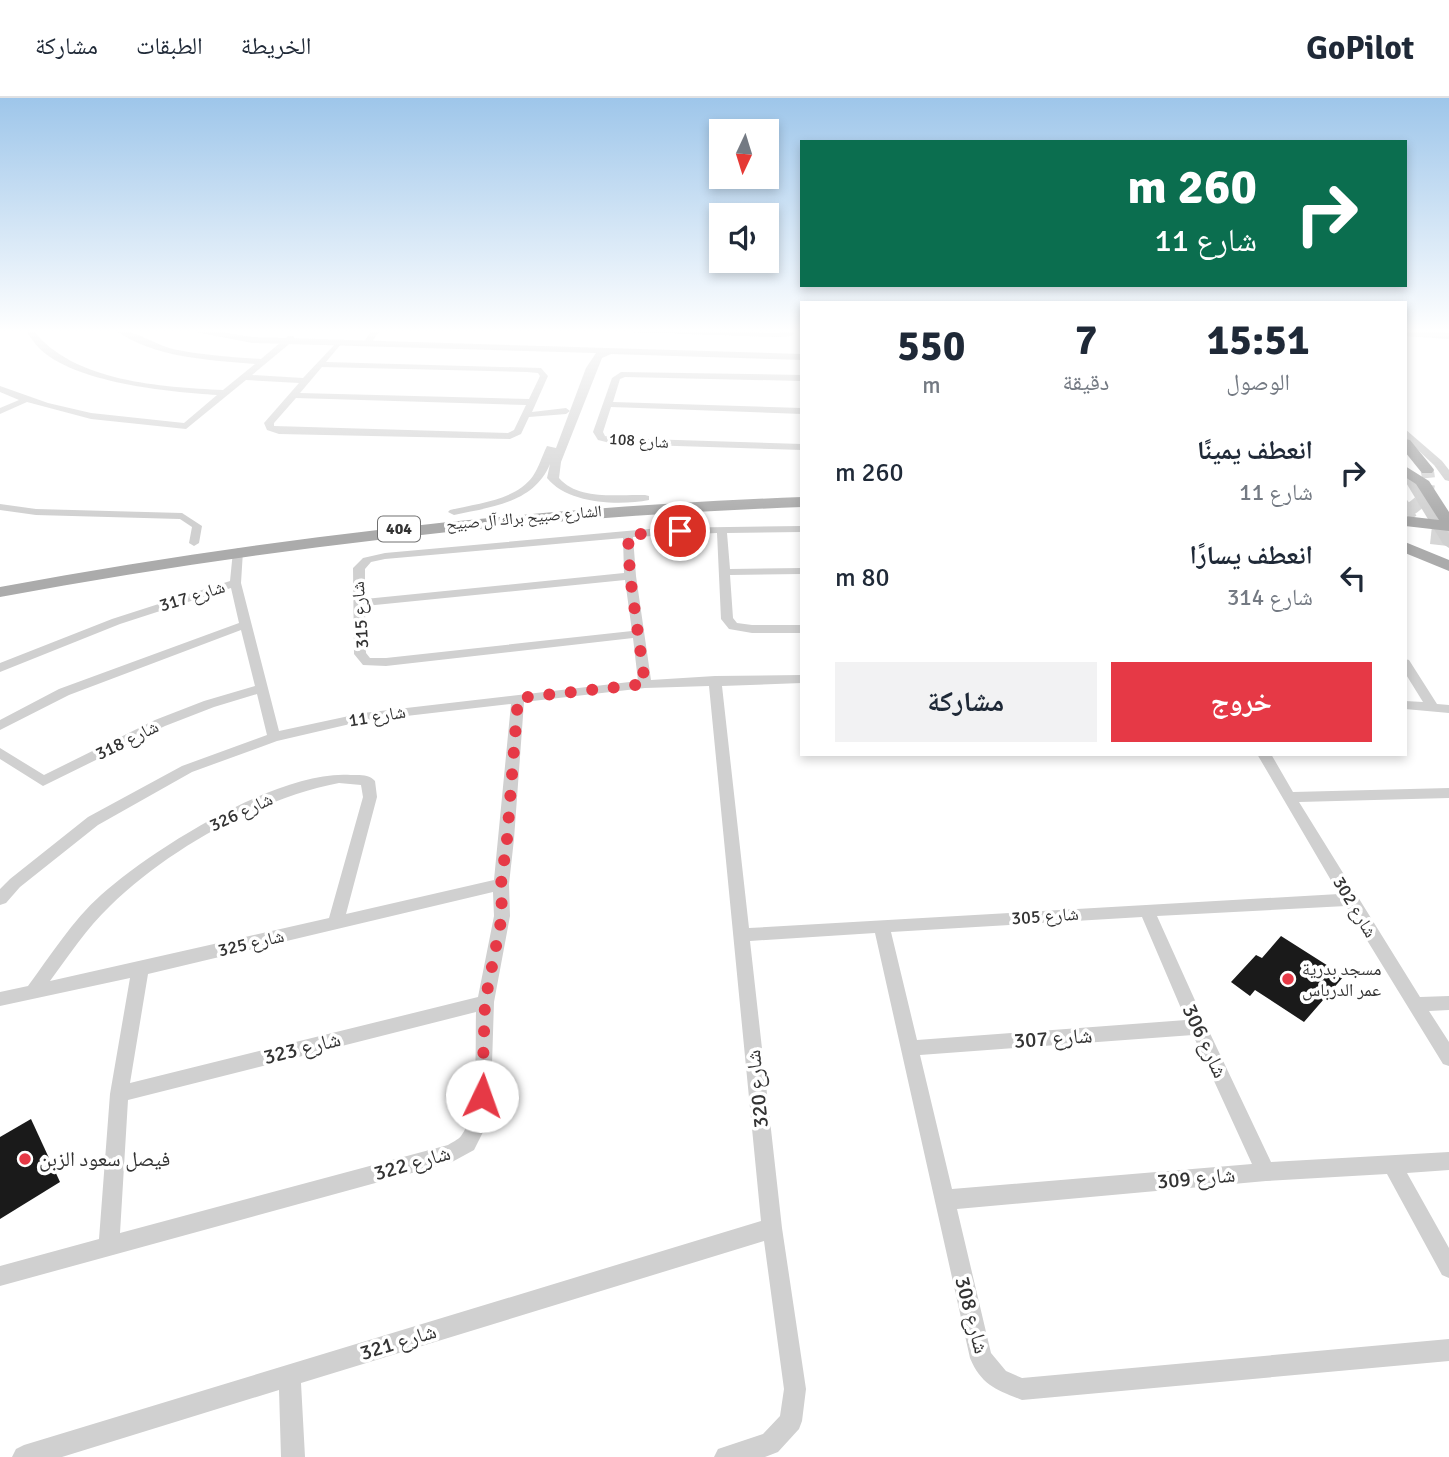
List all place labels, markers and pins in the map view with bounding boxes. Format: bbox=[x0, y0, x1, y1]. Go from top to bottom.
pin bbox=[650, 501, 710, 561]
place label: مسجد بدرية عمر الدرباس bbox=[1302, 958, 1381, 1001]
marker: مسجد بدرية عمر الدرباس bbox=[1280, 971, 1296, 987]
place label: فيصل سعود الزبن bbox=[39, 1146, 170, 1172]
marker: فيصل سعود الزبن bbox=[17, 1151, 33, 1167]

